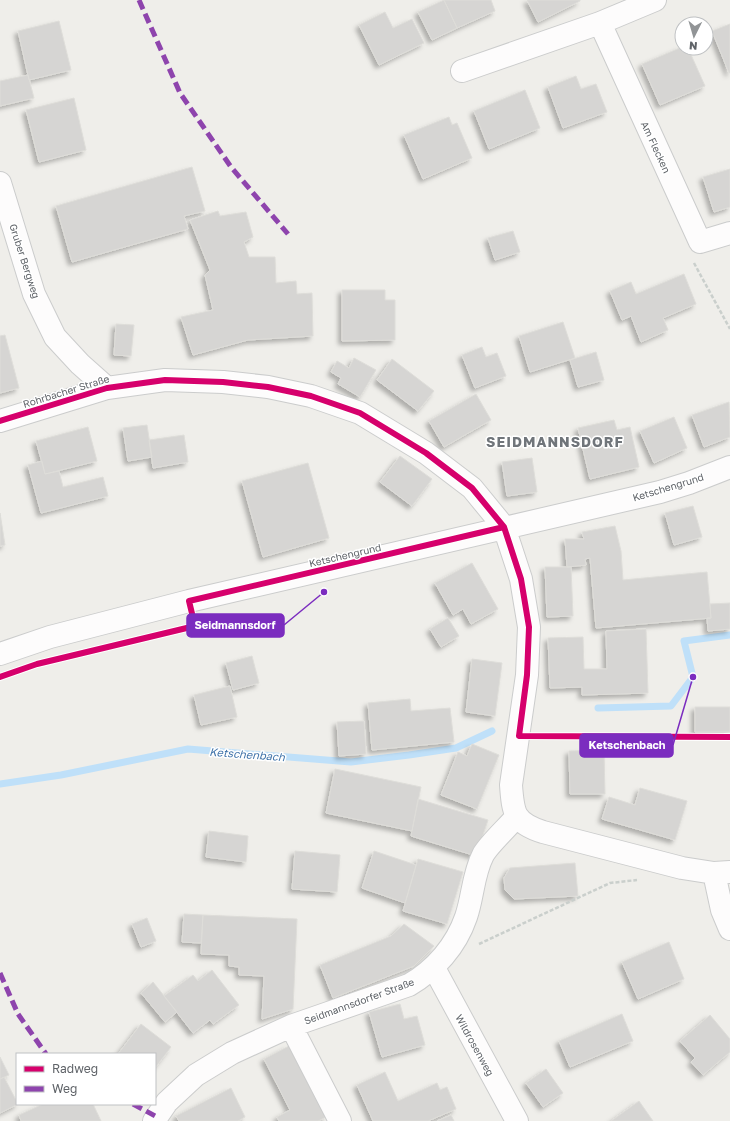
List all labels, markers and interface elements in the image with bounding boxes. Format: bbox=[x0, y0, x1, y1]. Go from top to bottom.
north arrow bbox=[674, 16, 714, 56]
text: N bbox=[688, 40, 698, 53]
street label: Am Flecken bbox=[639, 119, 673, 175]
street label: Gruber Bergweg bbox=[7, 222, 43, 300]
street label: Rohrbacher Straße bbox=[21, 372, 111, 410]
district label: SEIDMANNSDORF bbox=[486, 433, 624, 450]
street label: Ketschengrund bbox=[631, 470, 705, 504]
street label: Ketschengrund bbox=[308, 541, 382, 569]
callout: Seidmannsdorf bbox=[187, 614, 284, 637]
text: Seidmannsdorf bbox=[194, 618, 276, 631]
callout: Ketschenbach bbox=[580, 734, 673, 757]
text: Ketschenbach bbox=[589, 738, 666, 751]
water label: Ketschenbach bbox=[209, 745, 286, 763]
street label: Seidmannsdorfer Straße bbox=[302, 975, 416, 1027]
street label: Wildrosenweg bbox=[453, 1012, 497, 1078]
legend bbox=[16, 1053, 156, 1105]
text: Radweg bbox=[52, 1061, 98, 1076]
text: Weg bbox=[52, 1081, 77, 1096]

